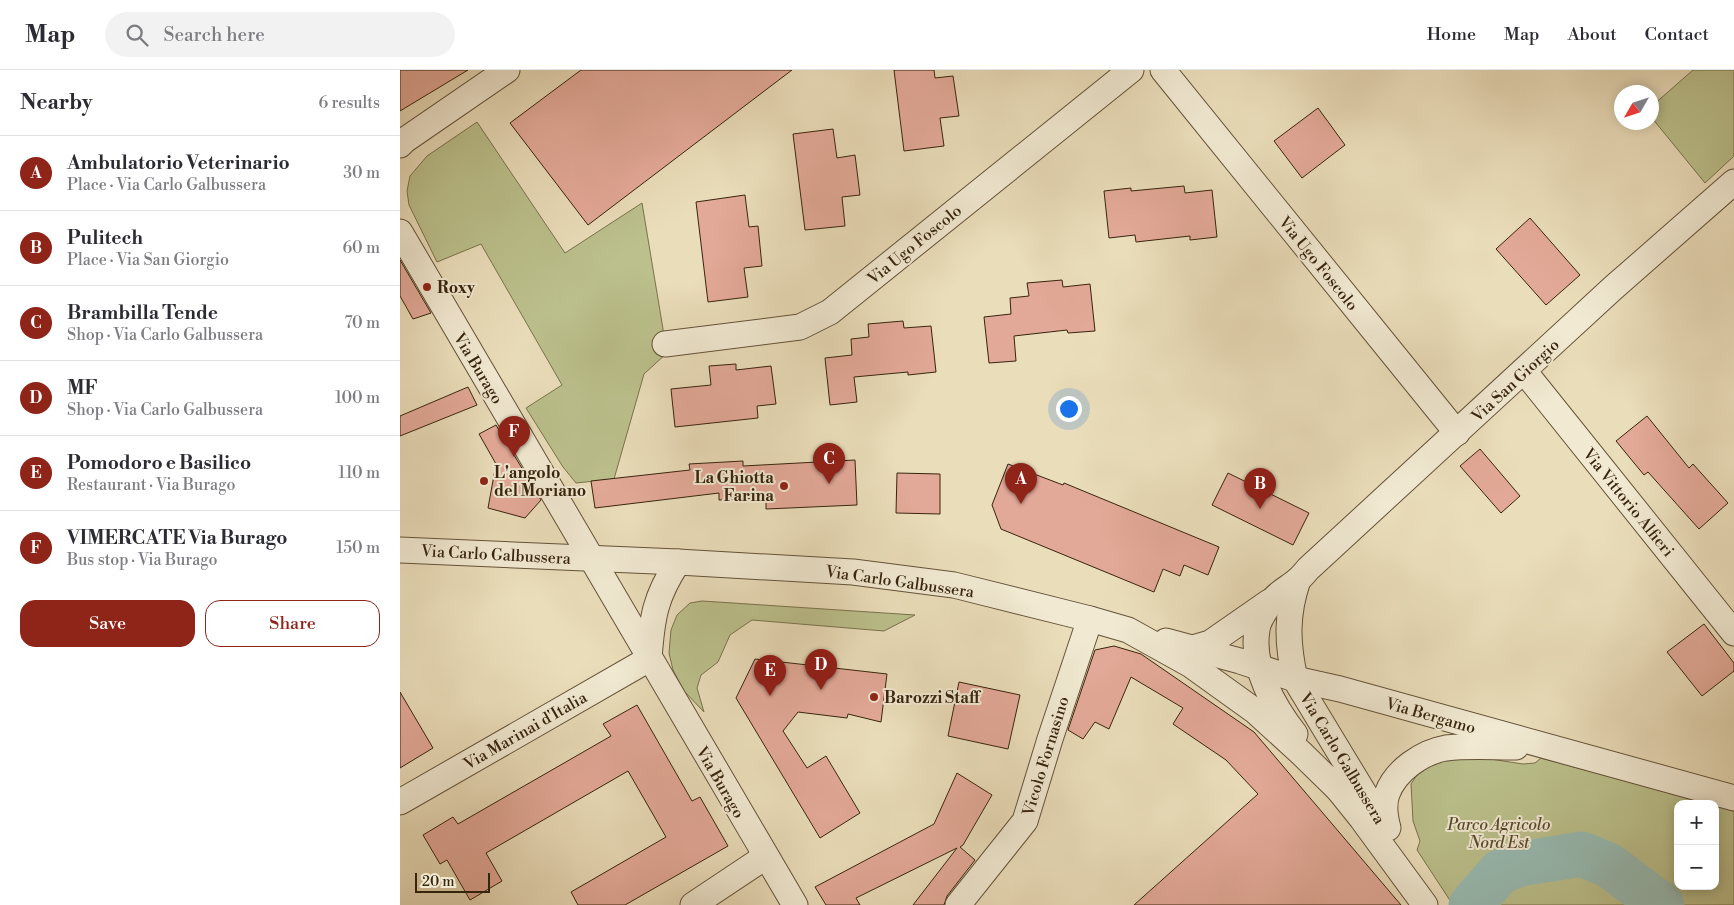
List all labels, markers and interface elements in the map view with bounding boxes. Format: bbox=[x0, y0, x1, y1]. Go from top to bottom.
search box bbox=[105, 12, 455, 57]
text: Map bbox=[25, 20, 75, 50]
icon: search bbox=[123, 21, 151, 49]
text: Search here bbox=[163, 23, 265, 47]
text: Home bbox=[1427, 23, 1476, 46]
text: Map bbox=[1504, 23, 1540, 46]
text: About bbox=[1568, 23, 1617, 46]
text: Contact bbox=[1645, 23, 1709, 46]
north arrow bbox=[1614, 85, 1659, 130]
text: Nearby bbox=[20, 90, 93, 116]
text: 6 results bbox=[319, 93, 380, 113]
text: Ambulatorio Veterinario bbox=[67, 151, 290, 175]
text: A bbox=[30, 163, 42, 183]
text: 30 m bbox=[343, 163, 380, 183]
text: Place · Via Carlo Galbussera bbox=[67, 175, 266, 195]
street label: Via Ugo Foscolo bbox=[863, 201, 966, 290]
street label: Via Ugo Foscolo bbox=[1273, 212, 1362, 315]
text: Pulitech bbox=[67, 226, 143, 250]
text: B bbox=[30, 238, 42, 258]
text: 60 m bbox=[342, 238, 380, 258]
text: Place · Via San Giorgio bbox=[67, 250, 229, 270]
place label: Roxy bbox=[437, 278, 476, 298]
marker: Roxy bbox=[421, 281, 433, 293]
text: Brambilla Tende bbox=[67, 301, 218, 325]
text: C bbox=[30, 313, 42, 333]
text: 70 m bbox=[344, 313, 380, 333]
text: Shop · Via Carlo Galbussera bbox=[67, 325, 263, 345]
street label: Via Burago bbox=[449, 328, 507, 408]
street label: Via San Giorgio bbox=[1467, 335, 1564, 427]
text: MF bbox=[67, 376, 98, 400]
text: D bbox=[30, 388, 42, 408]
text: 100 m bbox=[335, 388, 380, 408]
your location bbox=[1056, 396, 1082, 422]
text: Shop · Via Carlo Galbussera bbox=[67, 400, 263, 420]
pin: F bbox=[498, 416, 530, 457]
pin: C bbox=[813, 443, 845, 484]
street label: Via Vittorio Alfieri bbox=[1578, 444, 1678, 561]
text: Pomodoro e Basilico bbox=[67, 451, 251, 475]
text: E bbox=[30, 463, 42, 483]
text: 110 m bbox=[338, 463, 380, 483]
place label: L'angolo del Moriano bbox=[494, 463, 586, 501]
pin: A bbox=[1005, 463, 1037, 504]
place label: La Ghiotta Farina bbox=[695, 468, 774, 506]
pin: B bbox=[1244, 468, 1276, 509]
text: Restaurant · Via Burago bbox=[67, 475, 235, 495]
marker: L'angolo del Moriano bbox=[478, 475, 490, 487]
marker: La Ghiotta Farina bbox=[778, 480, 790, 492]
text: VIMERCATE Via Burago bbox=[67, 526, 288, 550]
text: F bbox=[30, 538, 42, 558]
text: 150 m bbox=[336, 538, 380, 558]
street label: Via Carlo Galbussera bbox=[420, 541, 572, 569]
text: Bus stop · Via Burago bbox=[67, 550, 218, 570]
street label: Via Carlo Galbussera bbox=[823, 562, 976, 602]
button: Save bbox=[20, 600, 195, 647]
button: Share bbox=[205, 600, 380, 647]
pin: D bbox=[805, 649, 837, 690]
pin: E bbox=[754, 655, 786, 696]
street label: Via Marinai d'Italia bbox=[459, 687, 591, 775]
place label: Barozzi Staff bbox=[884, 688, 982, 708]
street label: Via Carlo Galbussera bbox=[1294, 688, 1390, 829]
marker: Barozzi Staff bbox=[868, 691, 880, 703]
street label: Via Bergamo bbox=[1382, 693, 1478, 738]
street label: Vicolo Fornasino bbox=[1018, 694, 1074, 819]
street label: Via Burago bbox=[691, 742, 749, 822]
map controls bbox=[1674, 800, 1719, 890]
button: + bbox=[1674, 800, 1719, 845]
park label: Parco Agricolo Nord Est bbox=[1447, 815, 1550, 853]
button: − bbox=[1674, 845, 1719, 890]
scale bar bbox=[415, 870, 490, 893]
text: 20 m bbox=[422, 873, 454, 891]

